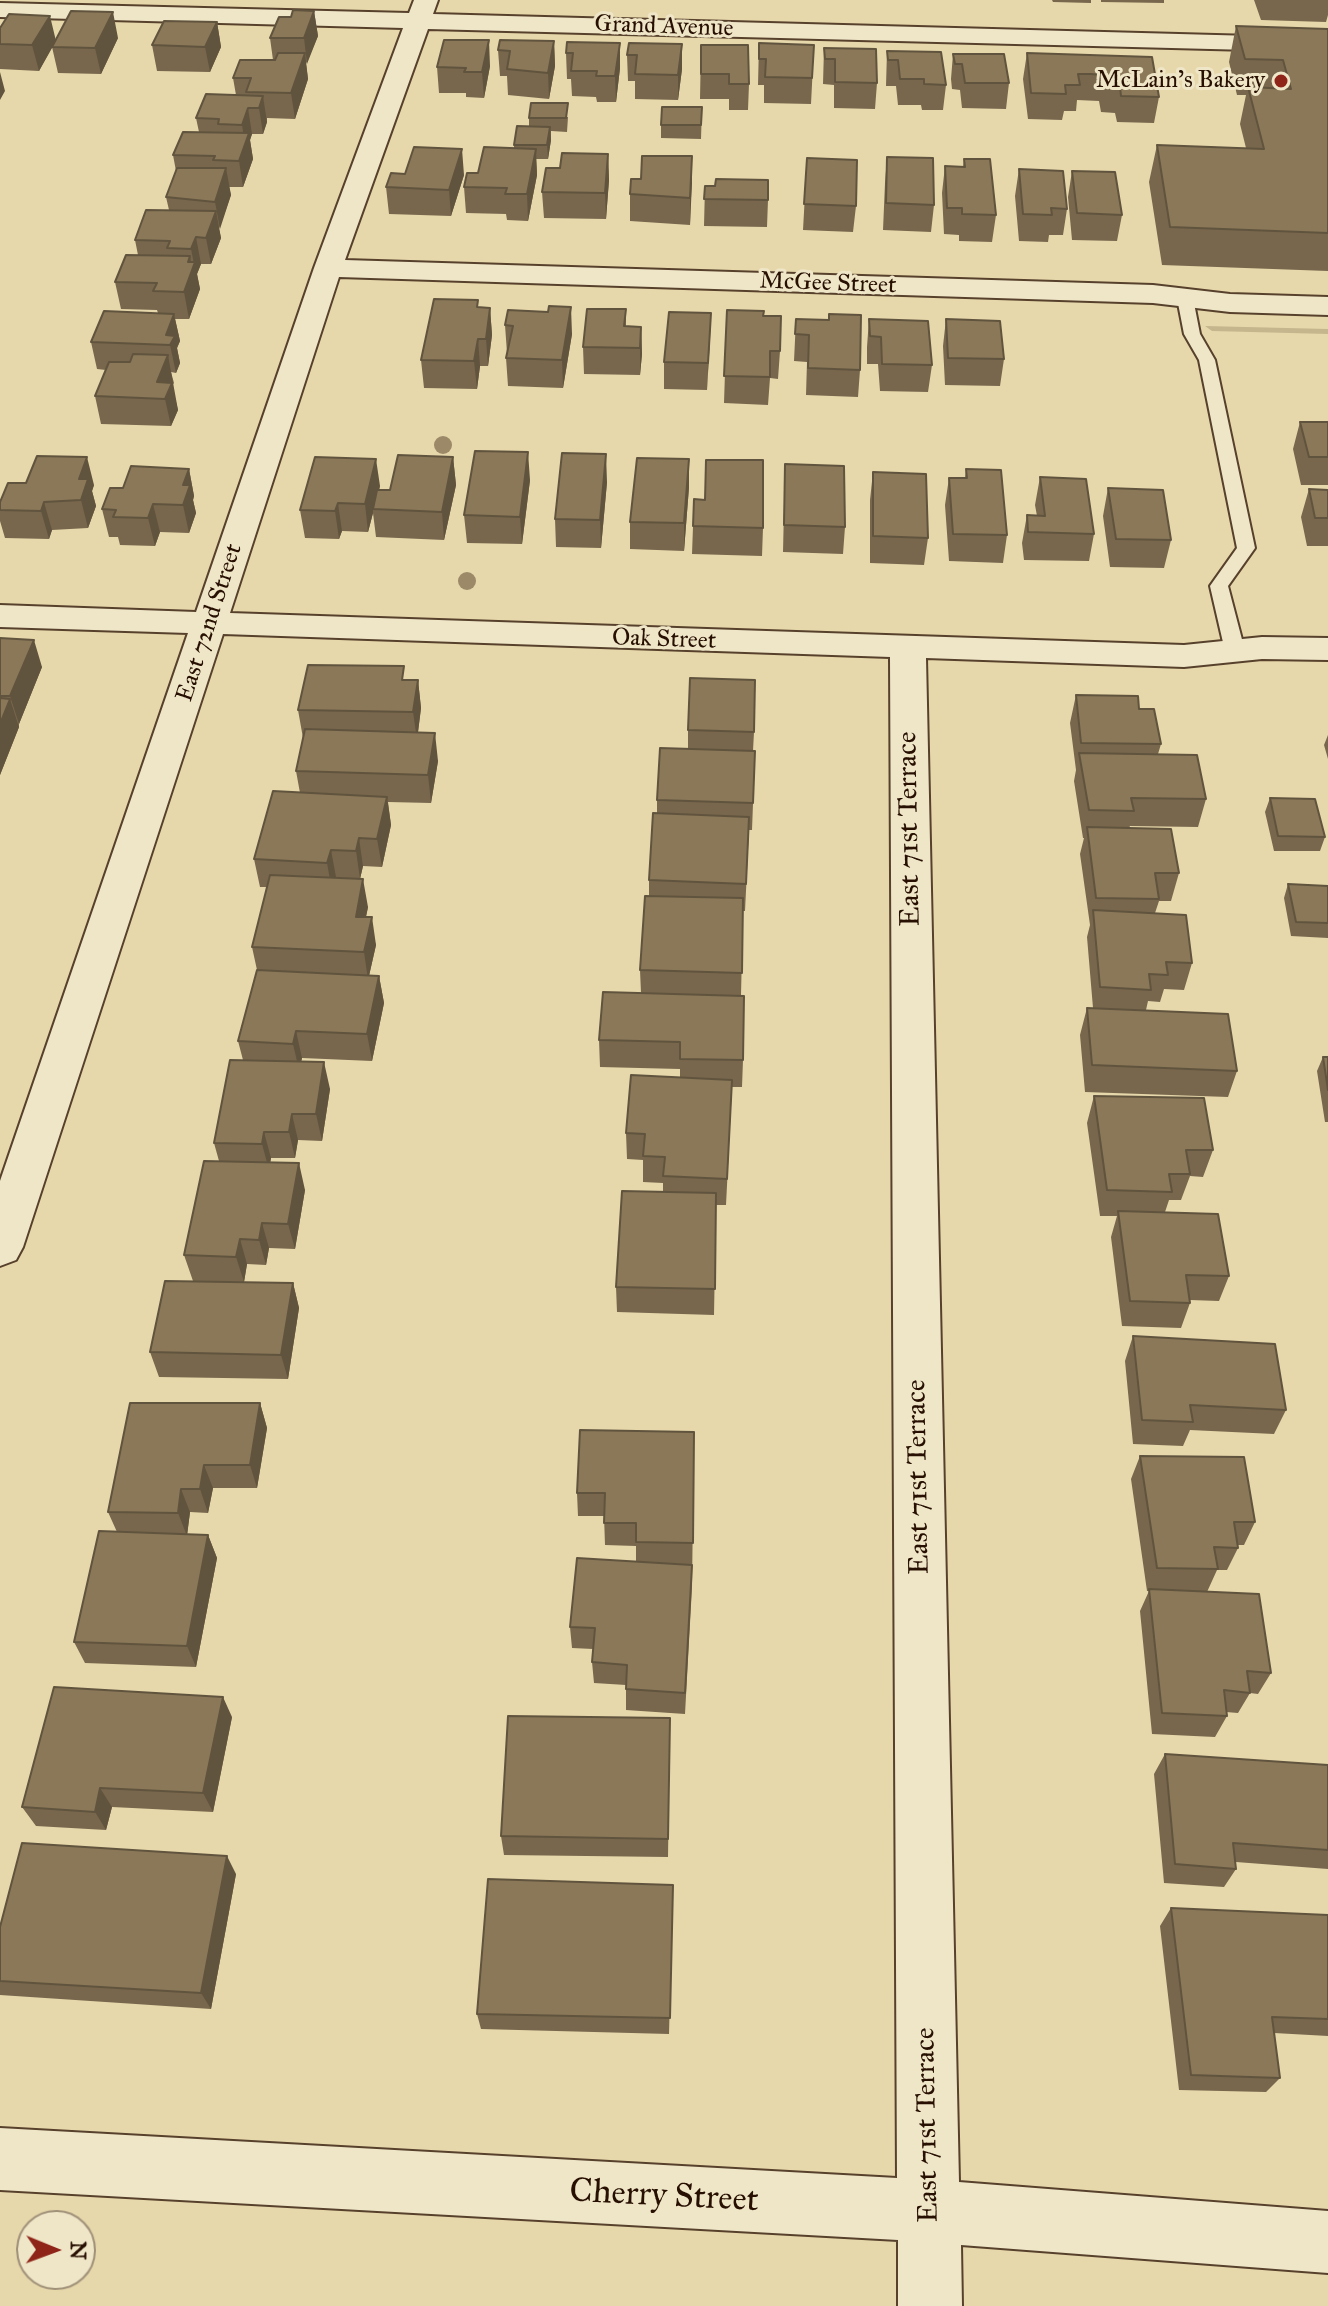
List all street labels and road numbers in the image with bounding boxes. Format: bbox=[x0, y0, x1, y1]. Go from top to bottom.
street label: Grand Avenue bbox=[594, 10, 734, 44]
street label: McGee Street bbox=[759, 267, 897, 301]
street label: East 72nd Street bbox=[171, 540, 249, 706]
street label: Oak Street bbox=[611, 624, 717, 656]
street label: East 71st Terrace bbox=[892, 731, 928, 927]
street label: East 71st Terrace bbox=[901, 1379, 937, 1575]
street label: East 71st Terrace bbox=[910, 2027, 946, 2223]
street label: Cherry Street bbox=[568, 2172, 760, 2222]

